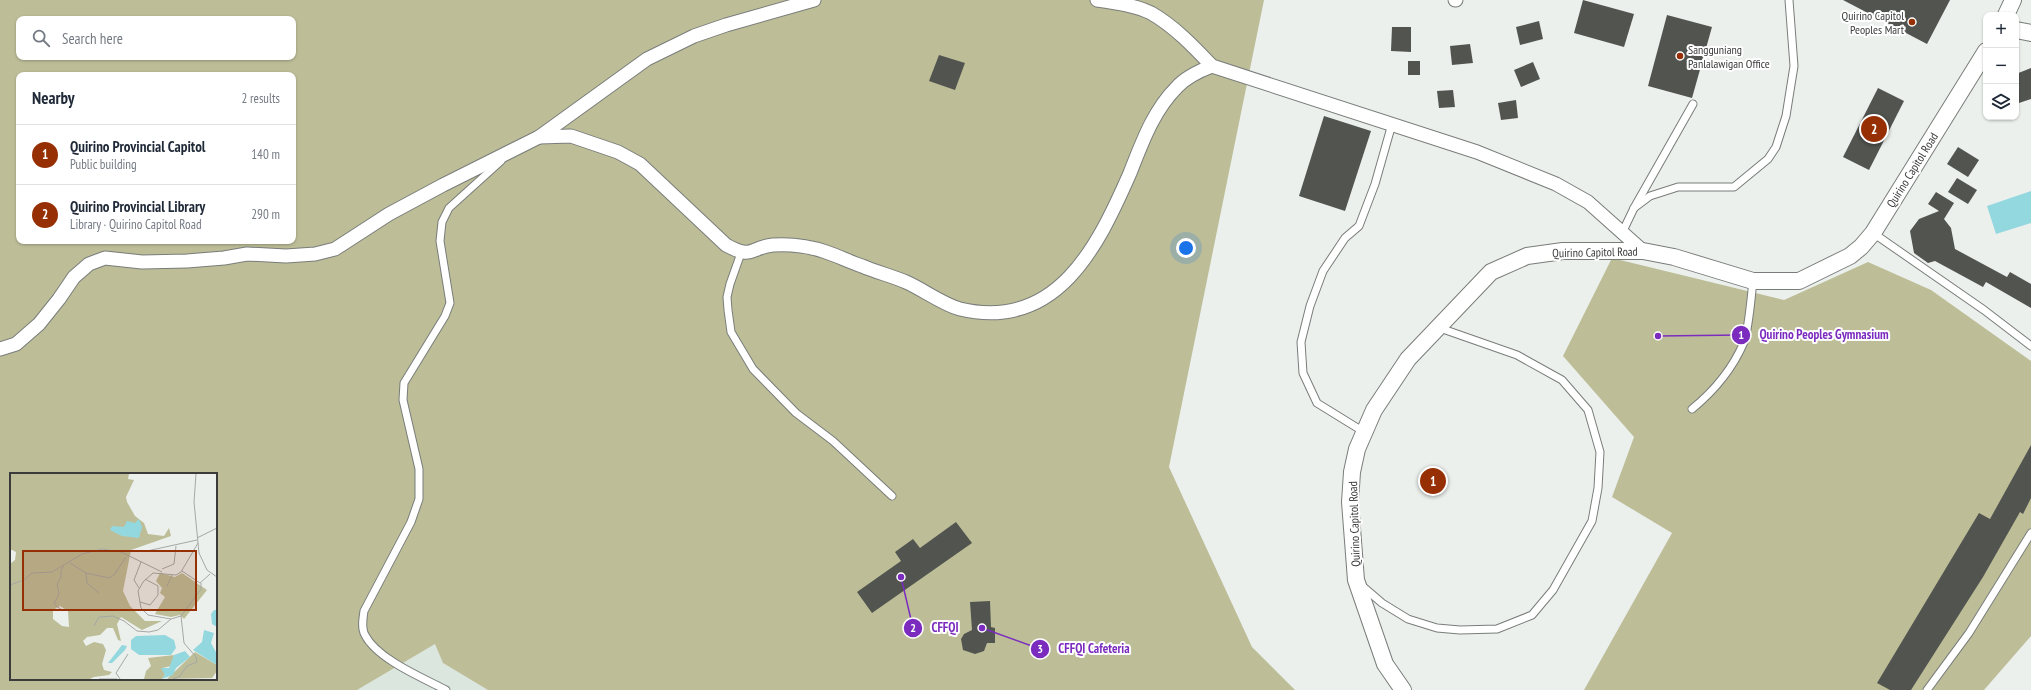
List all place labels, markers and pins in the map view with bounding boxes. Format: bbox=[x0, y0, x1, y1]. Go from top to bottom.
place label: Quirino Capitol Peoples Mart bbox=[1842, 8, 1905, 37]
marker: Quirino Capitol Peoples Mart bbox=[1907, 17, 1917, 27]
place label: Sangguniang Panlalawigan Office bbox=[1688, 42, 1770, 71]
marker: Sangguniang Panlalawigan Office bbox=[1675, 51, 1685, 61]
pin: 2 bbox=[1861, 114, 1887, 144]
callout: Quirino Peoples Gymnasium bbox=[1731, 322, 1897, 347]
pin: 1 bbox=[1420, 466, 1446, 496]
callout: CFFQI bbox=[903, 615, 966, 640]
callout: CFFQI Cafeteria bbox=[1030, 636, 1138, 661]

